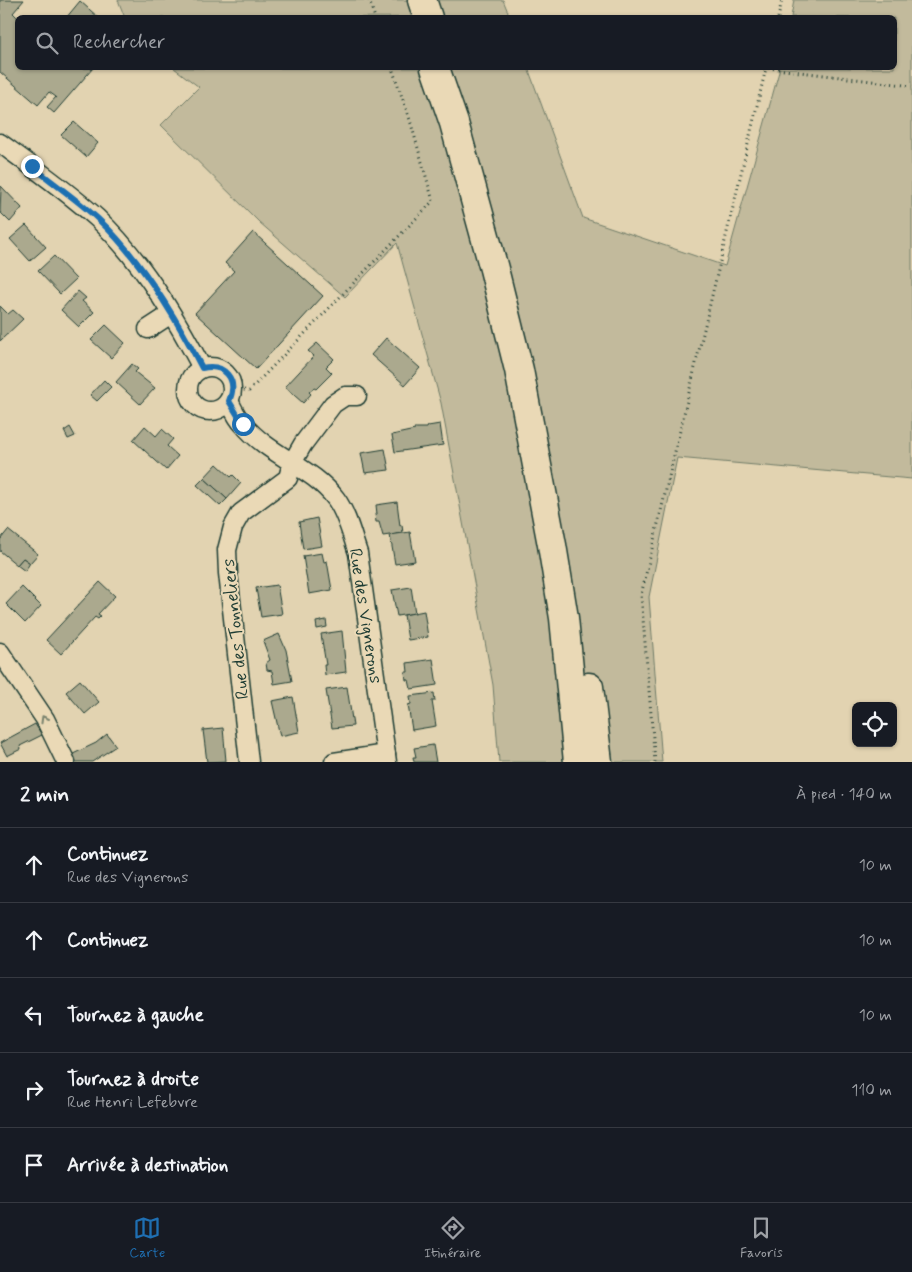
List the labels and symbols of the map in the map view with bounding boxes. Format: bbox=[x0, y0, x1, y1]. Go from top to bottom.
route end bbox=[21, 155, 44, 178]
route start bbox=[232, 413, 255, 436]
street label: Rue des Vignerons bbox=[342, 547, 388, 685]
street label: Rue des Tonneliers bbox=[217, 557, 255, 701]
one-way arrow bbox=[40, 715, 50, 724]

